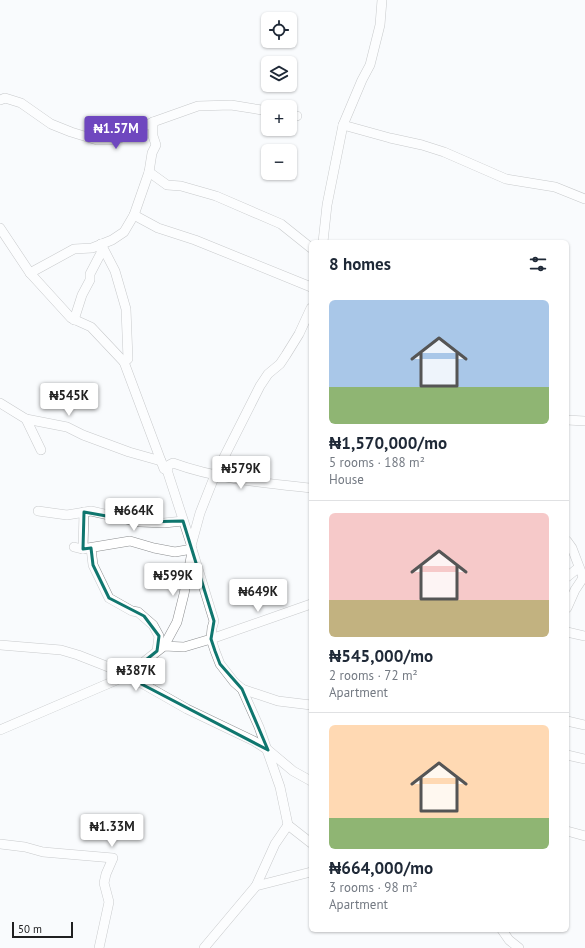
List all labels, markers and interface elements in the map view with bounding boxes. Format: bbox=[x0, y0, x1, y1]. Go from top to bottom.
map controls bbox=[261, 12, 297, 180]
button: locate bbox=[261, 12, 297, 48]
button: layers bbox=[261, 56, 297, 92]
button: + bbox=[261, 100, 297, 136]
pin: ₦1.57M bbox=[83, 116, 149, 150]
text: ₦1.57M bbox=[93, 120, 139, 137]
button: − bbox=[261, 144, 297, 180]
text: 8 homes bbox=[329, 253, 391, 275]
icon: filters bbox=[527, 253, 549, 275]
icon: home bbox=[403, 326, 475, 398]
pin: ₦545K bbox=[41, 383, 97, 417]
text: ₦545K bbox=[49, 387, 89, 404]
text: ₦1,570,000/mo bbox=[329, 432, 447, 454]
text: 5 rooms · 188 m² bbox=[329, 454, 425, 471]
pin: ₦579K bbox=[213, 456, 269, 490]
text: ₦579K bbox=[221, 460, 261, 477]
text: House bbox=[329, 471, 364, 488]
pin: ₦664K bbox=[106, 498, 162, 532]
text: ₦664K bbox=[114, 502, 154, 519]
icon: home bbox=[403, 539, 475, 611]
pin: ₦599K bbox=[145, 563, 201, 597]
text: ₦599K bbox=[153, 567, 193, 584]
pin: ₦649K bbox=[230, 579, 286, 613]
text: ₦649K bbox=[238, 583, 278, 600]
text: ₦545,000/mo bbox=[329, 645, 433, 667]
pin: ₦387K bbox=[108, 658, 164, 692]
text: ₦387K bbox=[116, 662, 156, 679]
text: 2 rooms · 72 m² bbox=[329, 667, 418, 684]
text: Apartment bbox=[329, 684, 388, 701]
icon: home bbox=[403, 751, 475, 823]
pin: ₦1.33M bbox=[79, 814, 145, 848]
text: ₦1.33M bbox=[89, 818, 135, 835]
text: ₦664,000/mo bbox=[329, 857, 433, 879]
text: 3 rooms · 98 m² bbox=[329, 879, 418, 896]
text: Apartment bbox=[329, 896, 388, 913]
scale bar bbox=[12, 920, 73, 939]
text: 50 m bbox=[18, 922, 42, 936]

